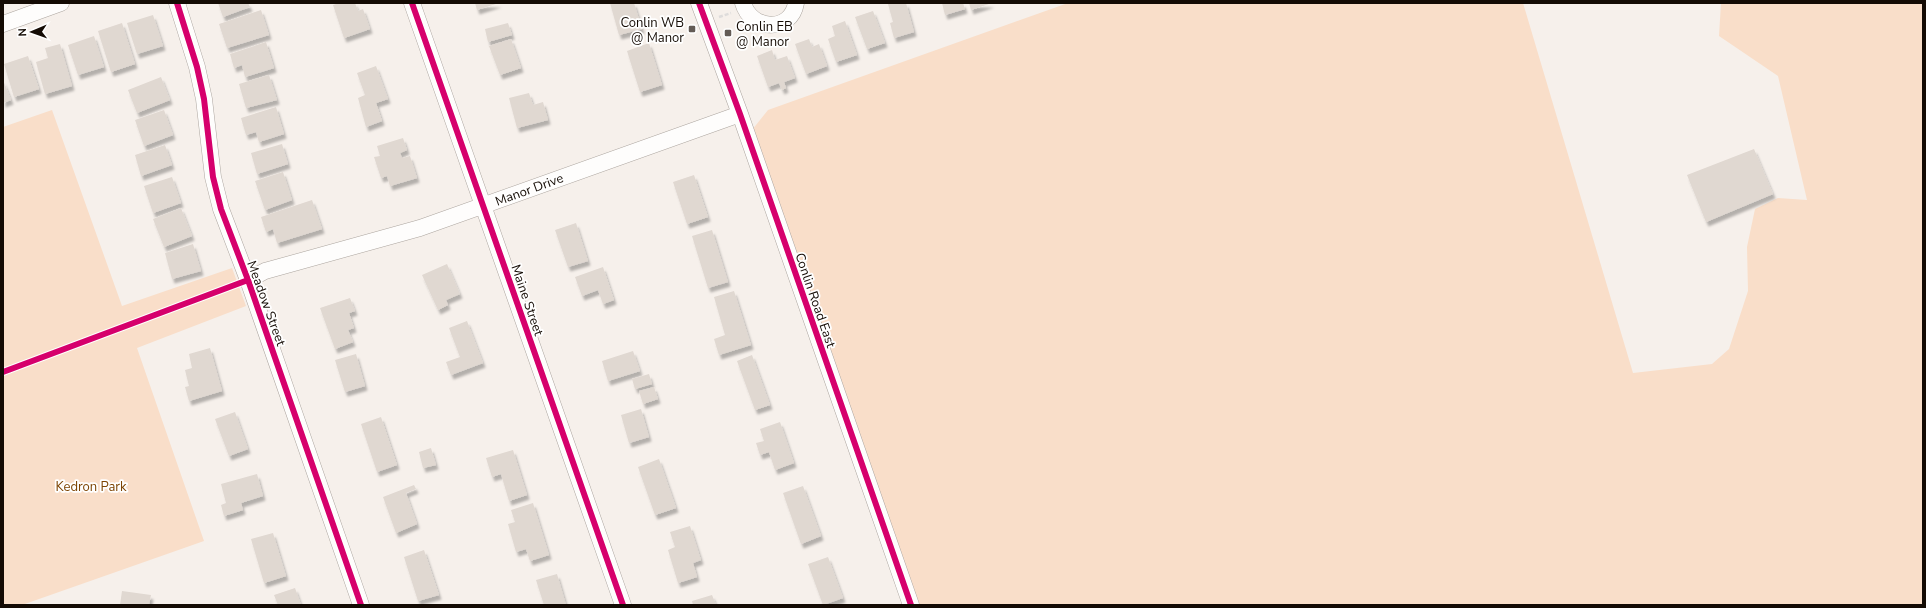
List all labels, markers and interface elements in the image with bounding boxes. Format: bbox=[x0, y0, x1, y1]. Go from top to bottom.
north arrow bbox=[12, 12, 52, 52]
place label: Conlin WB @ Manor bbox=[620, 14, 684, 47]
place label: Conlin EB @ Manor bbox=[736, 18, 793, 51]
marker: Conlin WB @ Manor bbox=[687, 24, 697, 34]
text: N bbox=[15, 28, 30, 37]
marker: Conlin EB @ Manor bbox=[723, 28, 733, 38]
street label: Manor Drive bbox=[493, 169, 566, 211]
street label: Conlin Road East bbox=[790, 250, 840, 351]
street label: Meadow Street bbox=[242, 258, 290, 349]
street label: Maine Street bbox=[506, 262, 548, 339]
park label: Kedron Park bbox=[56, 478, 127, 496]

